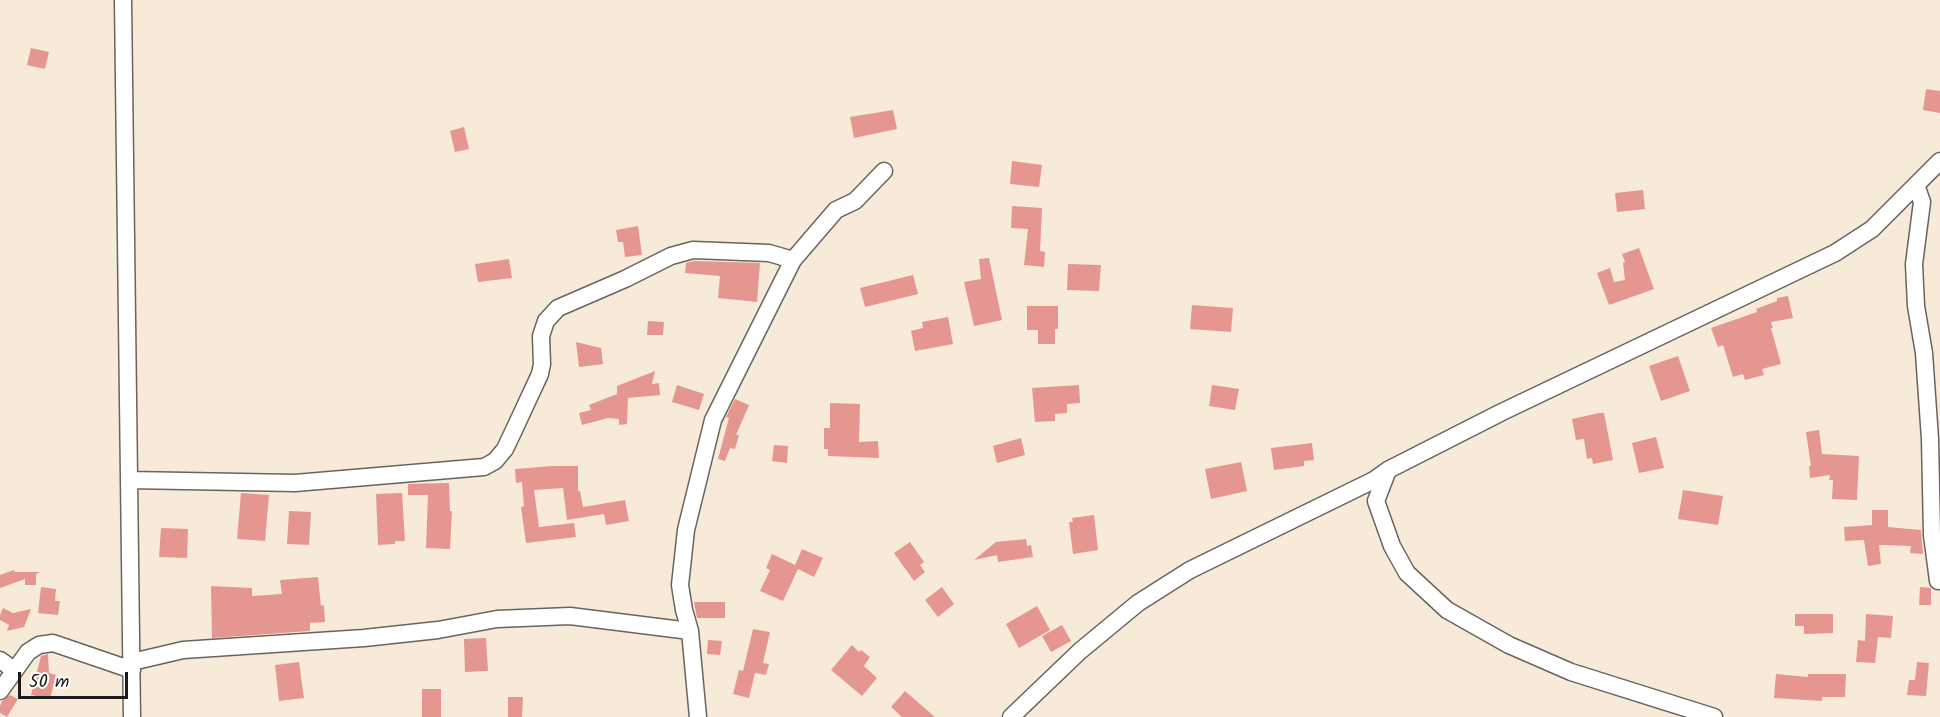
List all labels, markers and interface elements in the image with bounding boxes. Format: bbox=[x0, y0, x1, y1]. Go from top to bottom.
scale bar bbox=[21, 660, 130, 698]
text: 50 m bbox=[29, 668, 69, 697]

